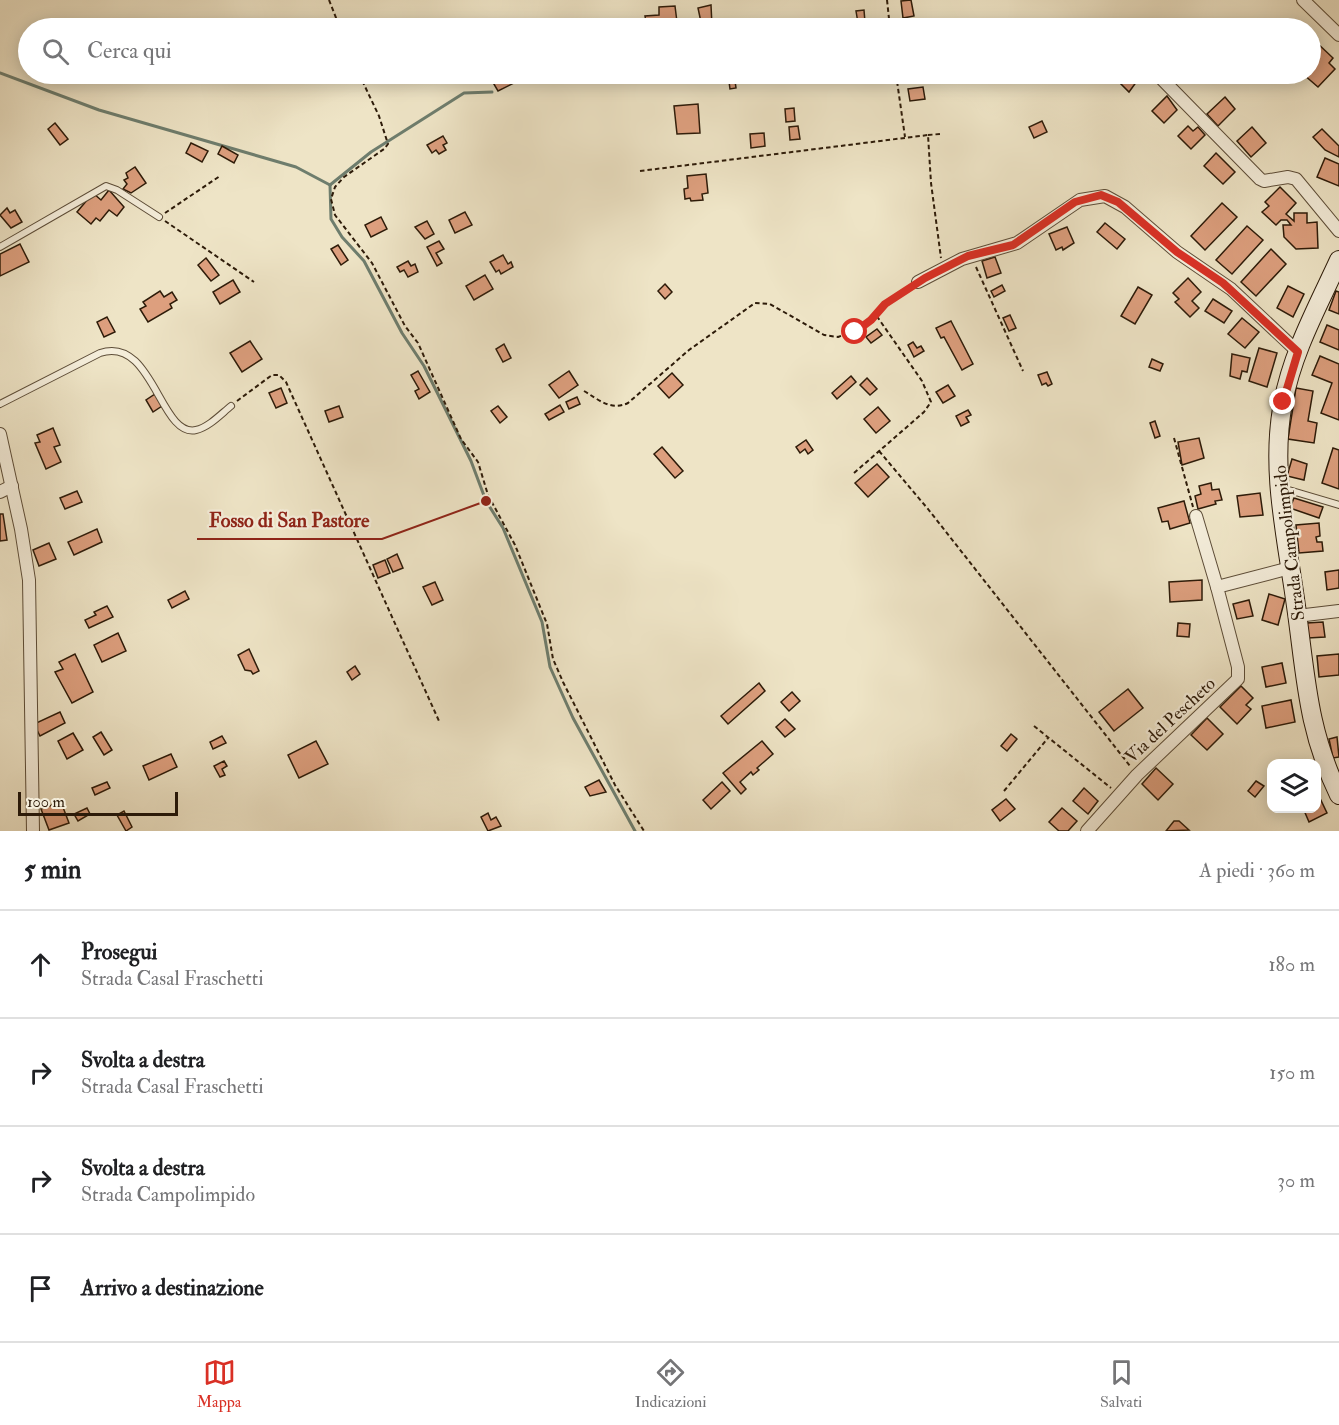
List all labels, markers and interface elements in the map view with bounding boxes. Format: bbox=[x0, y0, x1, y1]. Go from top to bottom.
search box bbox=[18, 18, 1321, 84]
icon: search bbox=[39, 35, 72, 68]
text: Cerca qui bbox=[87, 37, 172, 65]
route start bbox=[841, 318, 867, 344]
route end bbox=[1269, 388, 1295, 414]
street label: Strada Campolimpido bbox=[1268, 463, 1310, 622]
callout: Fosso di San Pastore bbox=[197, 501, 382, 539]
text: Fosso di San Pastore bbox=[209, 508, 370, 533]
street label: Via del Pescheto bbox=[1120, 672, 1221, 768]
map controls bbox=[1267, 759, 1321, 813]
button: layers bbox=[1267, 759, 1321, 813]
scale bar bbox=[18, 789, 178, 816]
text: 100 m bbox=[27, 792, 65, 812]
text: 5 min bbox=[24, 854, 81, 886]
text: A piedi · 360 m bbox=[1199, 858, 1315, 883]
text: Prosegui bbox=[81, 938, 157, 966]
icon: ahead bbox=[24, 948, 57, 981]
text: 180 m bbox=[1268, 952, 1315, 977]
text: Strada Casal Fraschetti bbox=[81, 966, 264, 991]
text: Svolta a destra bbox=[81, 1046, 205, 1074]
icon: right bbox=[24, 1056, 57, 1089]
text: 150 m bbox=[1269, 1060, 1315, 1085]
text: Strada Casal Fraschetti bbox=[81, 1074, 264, 1099]
text: Svolta a destra bbox=[81, 1154, 205, 1182]
icon: right bbox=[24, 1164, 57, 1197]
text: 30 m bbox=[1277, 1168, 1315, 1193]
text: Strada Campolimpido bbox=[81, 1182, 255, 1207]
icon: arrive bbox=[24, 1272, 57, 1305]
text: Arrivo a destinazione bbox=[81, 1274, 264, 1302]
tab: Mappa bbox=[197, 1356, 241, 1412]
tab: Indicazioni bbox=[635, 1356, 707, 1412]
tab: Salvati bbox=[1100, 1356, 1142, 1412]

